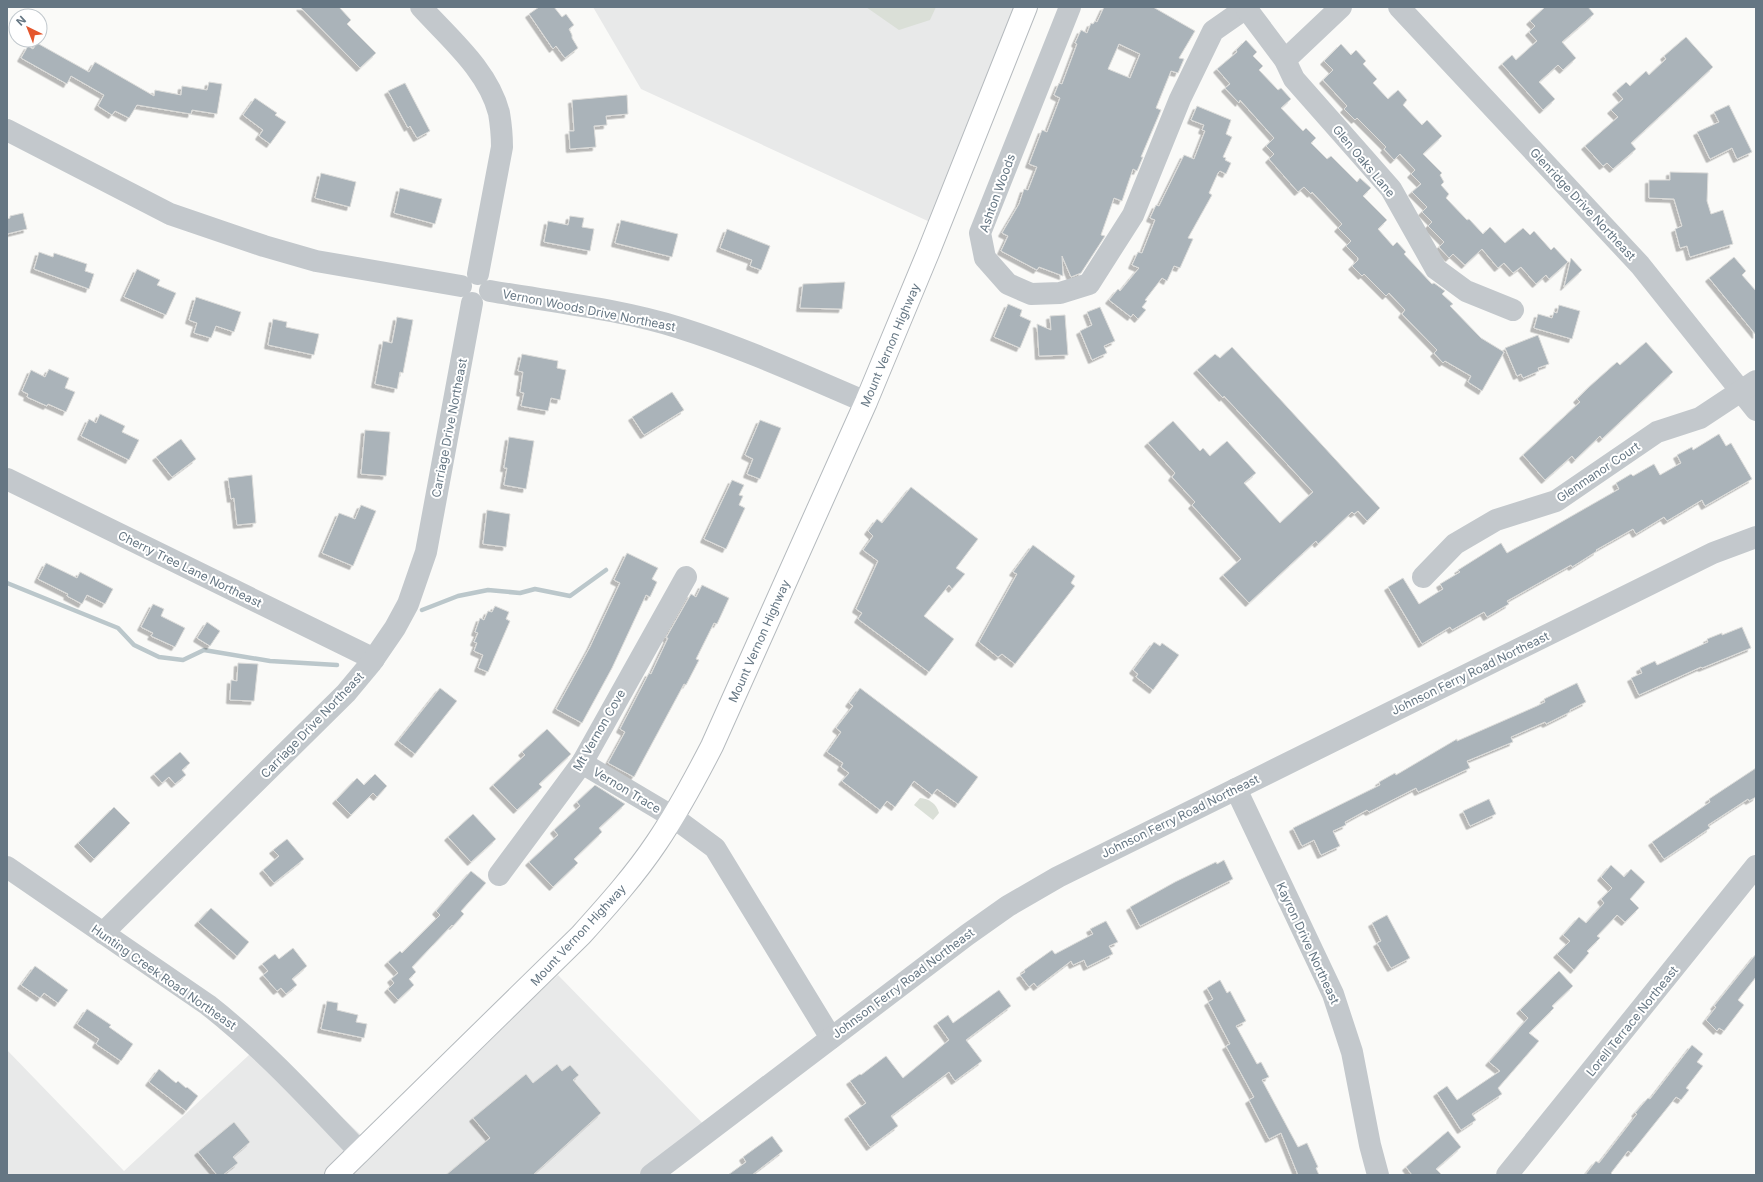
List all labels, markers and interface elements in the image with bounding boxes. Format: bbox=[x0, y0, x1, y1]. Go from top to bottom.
north arrow bbox=[8, 8, 48, 48]
text: N bbox=[13, 13, 29, 29]
street label: Glen Oaks Lane bbox=[1330, 122, 1398, 200]
street label: Glenridge Drive Northeast bbox=[1527, 145, 1639, 263]
street label: Ashton Woods bbox=[976, 152, 1018, 234]
street label: Mount Vernon Highway bbox=[857, 281, 923, 409]
street label: Vernon Woods Drive Northeast bbox=[501, 286, 677, 334]
street label: Carriage Drive Northeast bbox=[428, 357, 470, 499]
street label: Glenmanor Court bbox=[1554, 439, 1642, 505]
street label: Cherry Tree Lane Northeast bbox=[116, 528, 264, 610]
street label: Mount Vernon Highway bbox=[725, 577, 793, 705]
street label: Johnson Ferry Road Northeast bbox=[1389, 628, 1551, 718]
street label: Carriage Drive Northeast bbox=[257, 669, 367, 781]
street label: Mt Vernon Cove bbox=[570, 687, 628, 773]
street label: Vernon Trace bbox=[590, 764, 664, 816]
street label: Johnson Ferry Road Northeast bbox=[1099, 771, 1261, 861]
street label: Kayron Drive Northeast bbox=[1273, 880, 1343, 1006]
street label: Mount Vernon Highway bbox=[527, 881, 629, 989]
street label: Hunting Creek Road Northeast bbox=[89, 921, 239, 1033]
street label: Johnson Ferry Road Northeast bbox=[829, 925, 977, 1041]
street label: Lorell Terrace Northeast bbox=[1583, 963, 1681, 1079]

